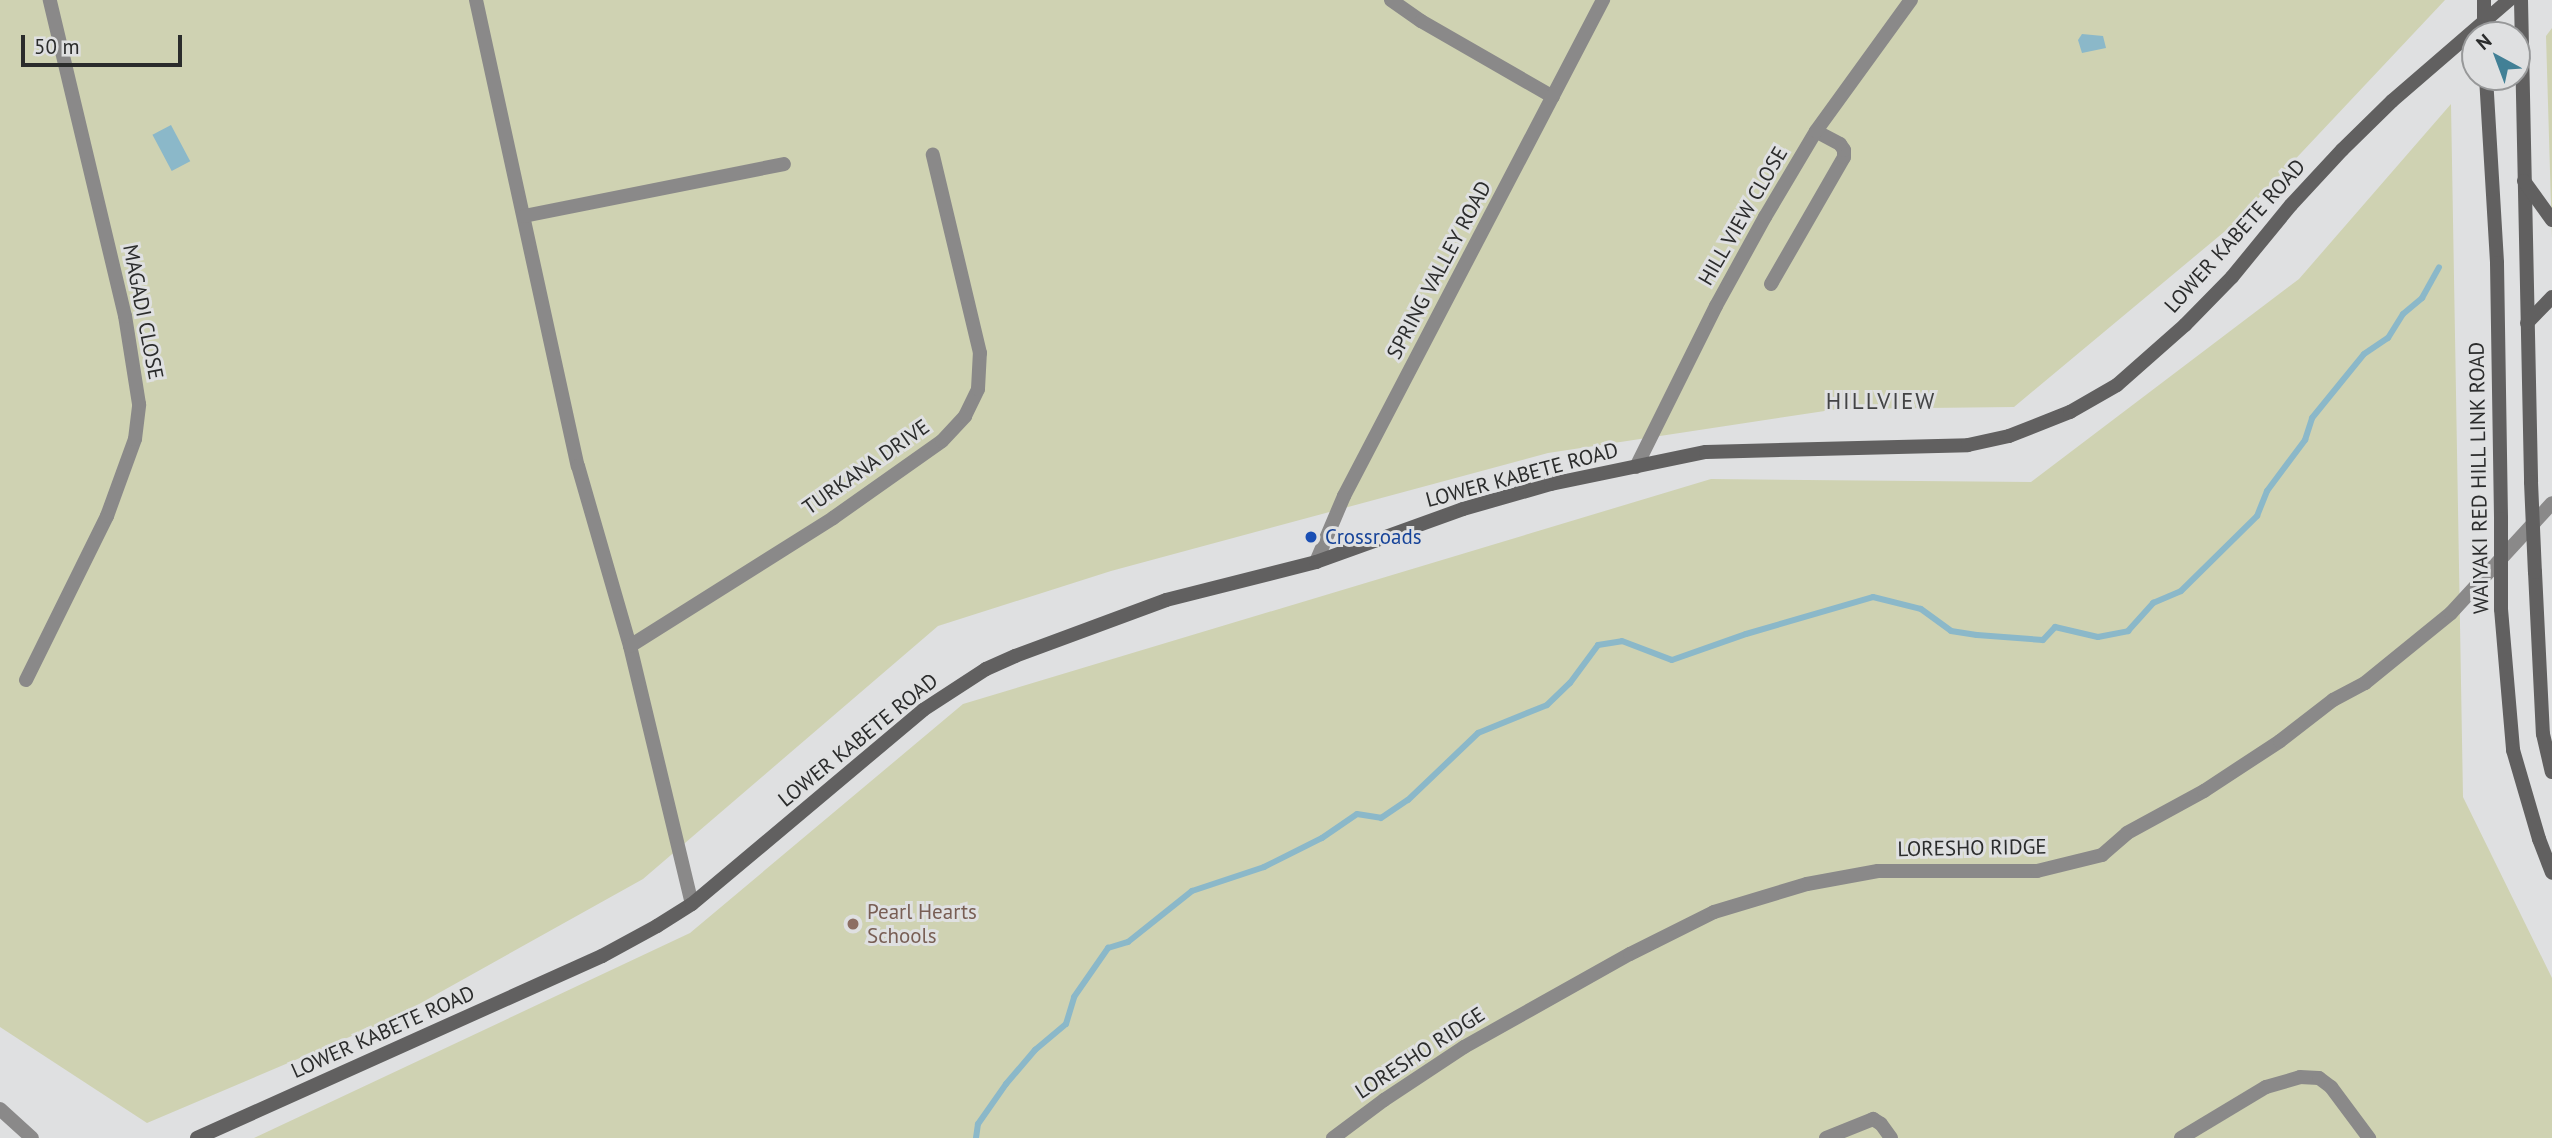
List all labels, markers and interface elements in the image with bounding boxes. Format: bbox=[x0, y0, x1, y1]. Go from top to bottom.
scale bar bbox=[24, 21, 186, 65]
north arrow bbox=[2461, 21, 2531, 91]
text: N bbox=[2471, 29, 2496, 55]
text: 50 m bbox=[34, 33, 80, 60]
street label: HILL VIEW CLOSE bbox=[1693, 141, 1793, 291]
street label: LOWER KABETE ROAD bbox=[2159, 154, 2311, 318]
street label: SPRING VALLEY ROAD bbox=[1381, 176, 1497, 364]
street label: MAGADI CLOSE bbox=[118, 242, 168, 382]
street label: WAIYAKI RED HILL LINK ROAD bbox=[2464, 341, 2494, 615]
district label: HILLVIEW bbox=[1827, 387, 1935, 415]
street label: TURKANA DRIVE bbox=[797, 414, 935, 520]
street label: LOWER KABETE ROAD bbox=[1423, 437, 1621, 513]
place label: Crossroads bbox=[1325, 524, 1422, 550]
marker: Crossroads bbox=[1303, 529, 1319, 545]
street label: LOWER KABETE ROAD bbox=[773, 668, 943, 812]
street label: LORESHO RIDGE bbox=[1897, 834, 2047, 862]
place label: Pearl Hearts Schools bbox=[867, 899, 977, 949]
marker: Pearl Hearts Schools bbox=[845, 916, 861, 932]
street label: LOWER KABETE ROAD bbox=[287, 980, 479, 1084]
street label: LORESHO RIDGE bbox=[1351, 1002, 1489, 1104]

